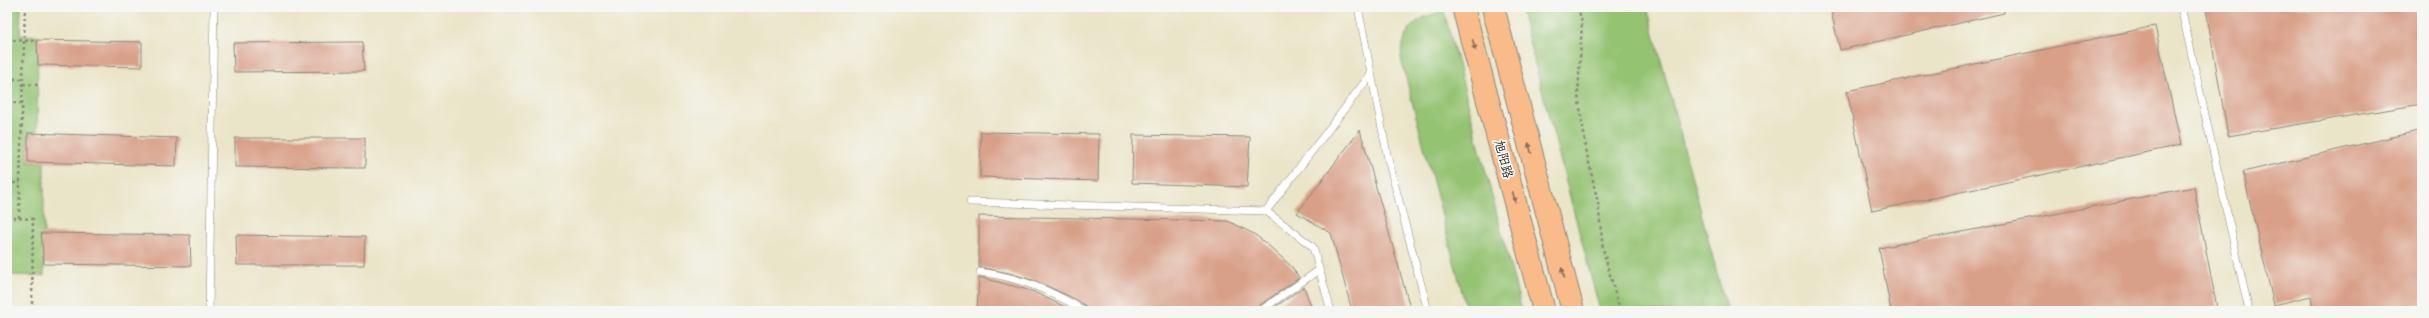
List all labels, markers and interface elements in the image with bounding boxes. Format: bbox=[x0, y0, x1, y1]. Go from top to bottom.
one-way arrow bbox=[1471, 38, 1477, 51]
street label: 旭阳路 bbox=[1492, 138, 1516, 180]
one-way arrow bbox=[1527, 141, 1533, 153]
one-way arrow bbox=[1511, 192, 1517, 204]
one-way arrow bbox=[1560, 267, 1566, 279]

